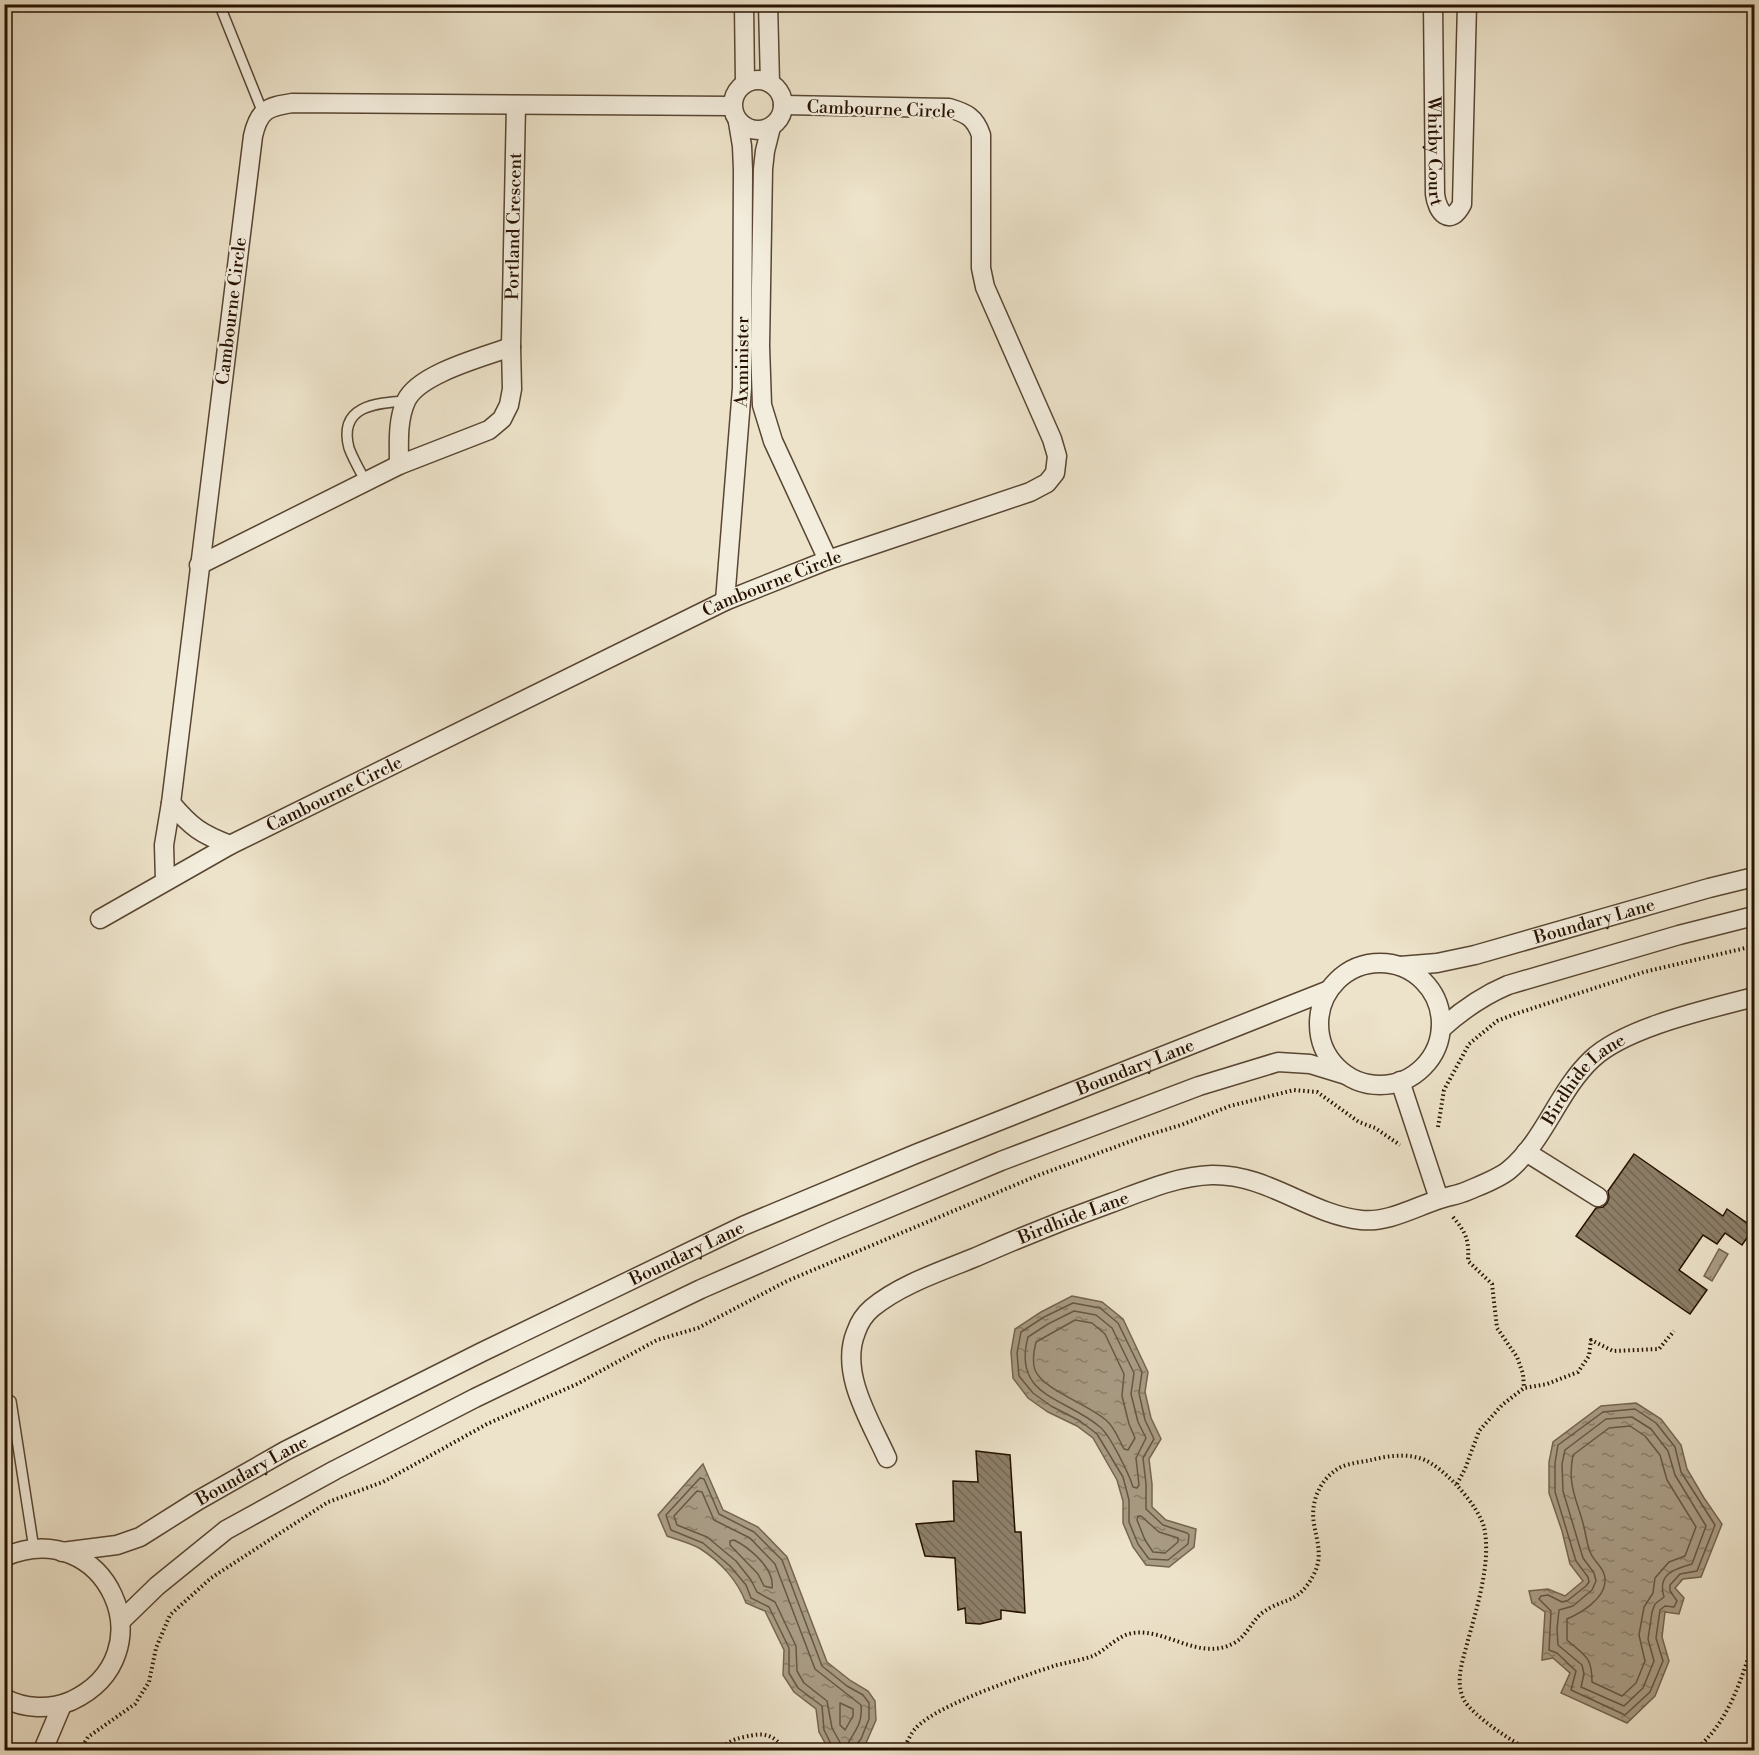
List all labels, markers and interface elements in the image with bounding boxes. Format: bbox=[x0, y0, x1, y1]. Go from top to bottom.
street label: Cambourne Circle bbox=[806, 95, 956, 124]
street label: Whitby Court bbox=[1422, 95, 1448, 210]
street label: Portland Crescent bbox=[501, 152, 527, 300]
street label: Cambourne Circle bbox=[211, 236, 252, 386]
street label: Axminister bbox=[729, 316, 754, 409]
street label: Cambourne Circle bbox=[698, 545, 845, 622]
street label: Cambourne Circle bbox=[262, 751, 406, 837]
street label: Boundary Lane bbox=[1530, 893, 1658, 950]
street label: Birdhide Lane bbox=[1536, 1028, 1629, 1130]
street label: Boundary Lane bbox=[1072, 1034, 1198, 1101]
street label: Birdhide Lane bbox=[1014, 1186, 1132, 1250]
street label: Boundary Lane bbox=[625, 1216, 748, 1292]
street label: Boundary Lane bbox=[191, 1430, 312, 1512]

